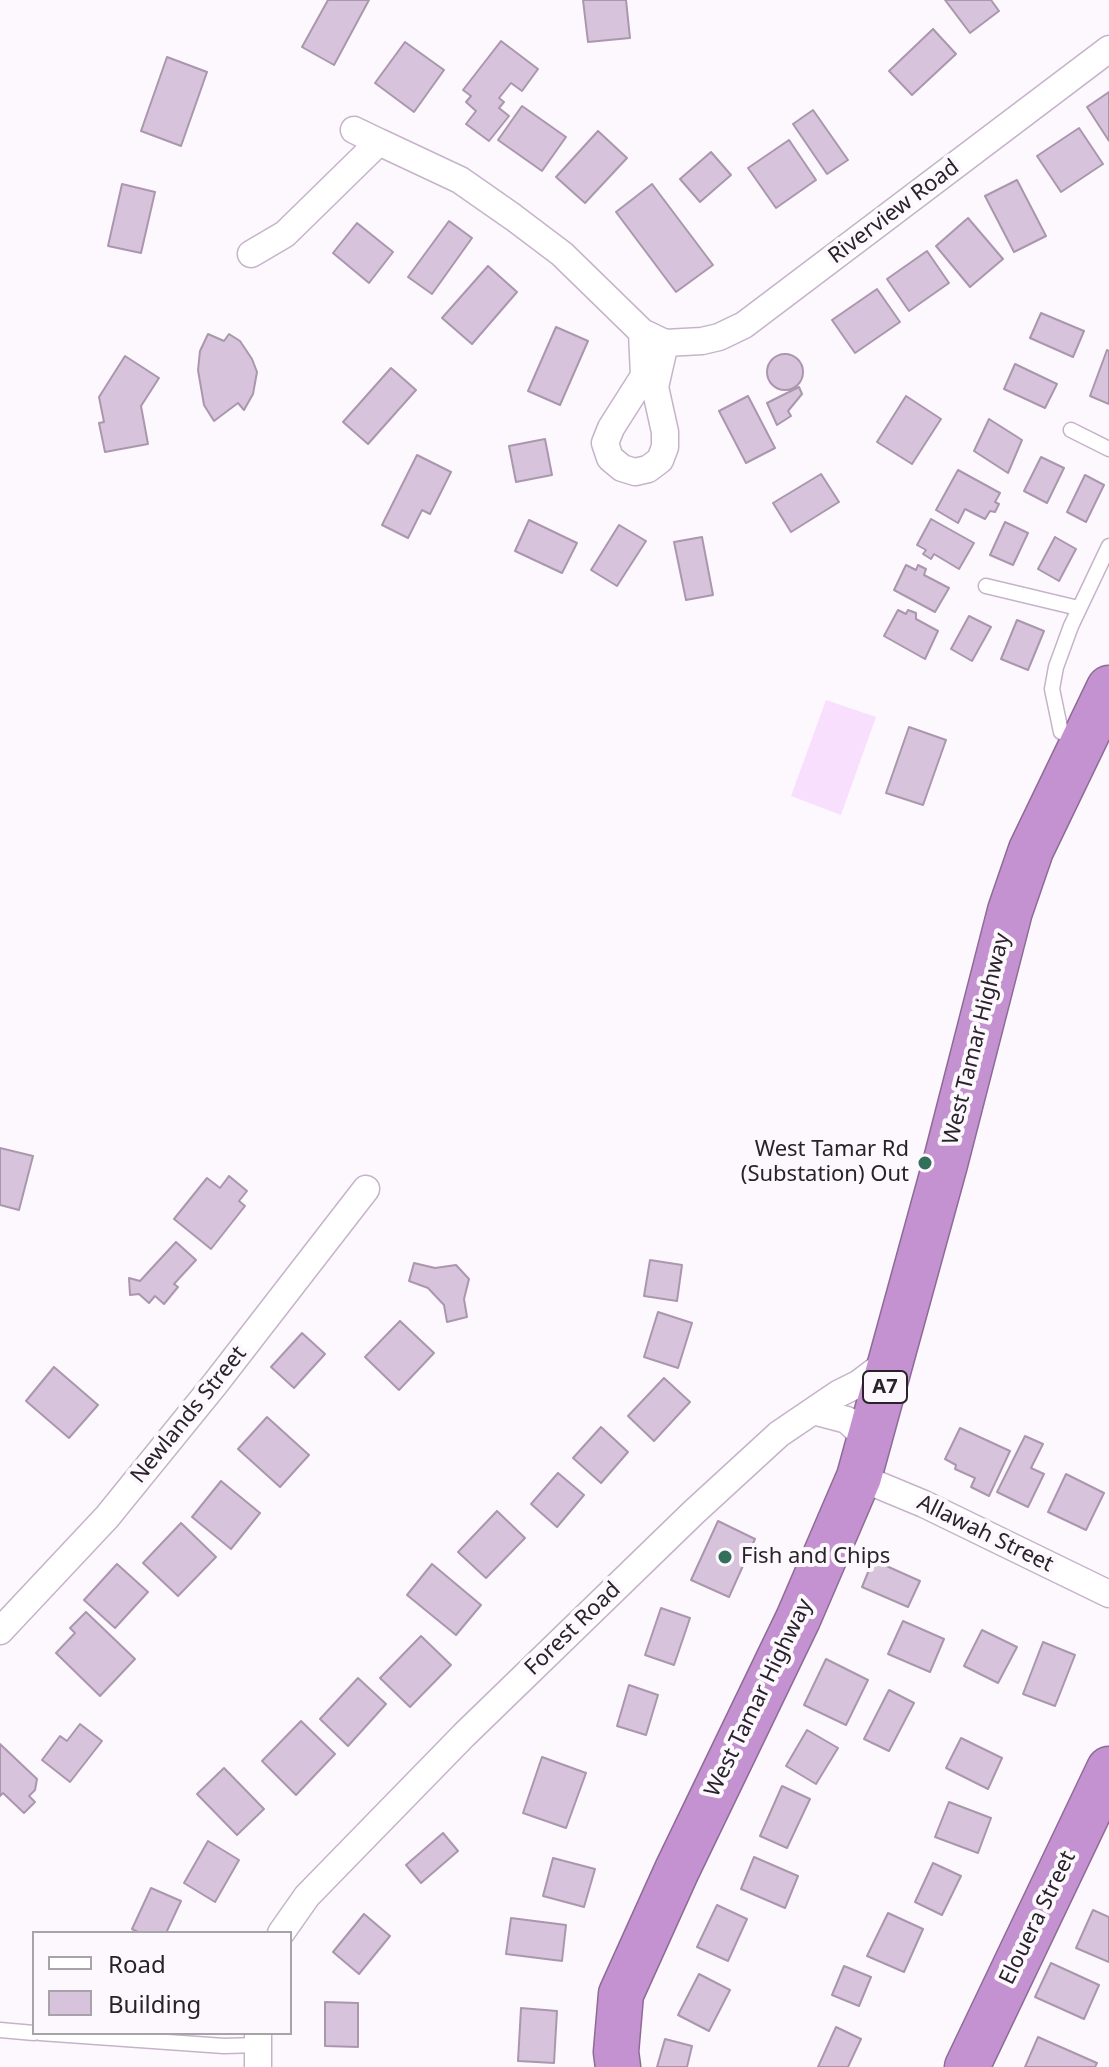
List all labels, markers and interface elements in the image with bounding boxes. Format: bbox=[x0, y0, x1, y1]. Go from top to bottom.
street label: Riverview Road bbox=[823, 154, 965, 270]
street label: West Tamar Highway bbox=[938, 930, 1016, 1148]
place label: West Tamar Rd (Substation) Out bbox=[741, 1137, 909, 1188]
marker: West Tamar Rd (Substation) Out bbox=[916, 1154, 934, 1172]
street label: Newlands Street bbox=[126, 1341, 252, 1489]
road number: A7 bbox=[863, 1371, 907, 1403]
street label: Allawah Street bbox=[913, 1490, 1057, 1578]
place label: Fish and Chips bbox=[741, 1544, 890, 1570]
marker: Fish and Chips bbox=[716, 1548, 734, 1566]
street label: Forest Road bbox=[520, 1577, 626, 1681]
street label: West Tamar Highway bbox=[700, 1595, 818, 1801]
street label: Elouera Street bbox=[994, 1847, 1082, 1989]
legend bbox=[32, 1931, 292, 2035]
text: Road bbox=[108, 1947, 166, 1980]
text: Building bbox=[108, 1987, 201, 2020]

